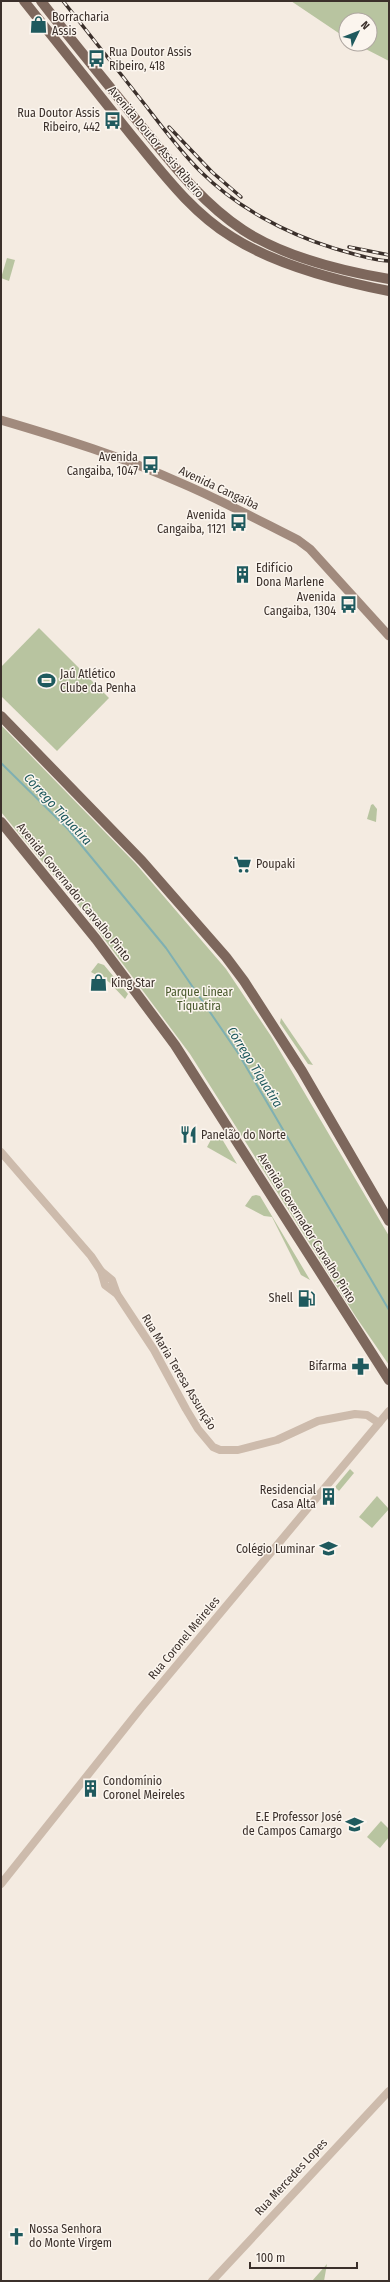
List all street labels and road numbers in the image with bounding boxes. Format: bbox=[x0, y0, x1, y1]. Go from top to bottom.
street label: Avenida Doutor Assis Ribeiro bbox=[105, 83, 207, 201]
street label: Avenida Cangaíba bbox=[177, 463, 261, 513]
street label: Avenida Governador Carvalho Pinto bbox=[14, 820, 134, 964]
street label: Avenida Governador Carvalho Pinto bbox=[255, 1151, 359, 1305]
street label: Rua Maria Teresa Assunção bbox=[139, 1312, 219, 1432]
street label: Rua Coronel Meireles bbox=[145, 1594, 223, 1682]
street label: Rua Mercedes Lopes bbox=[252, 2136, 330, 2218]

